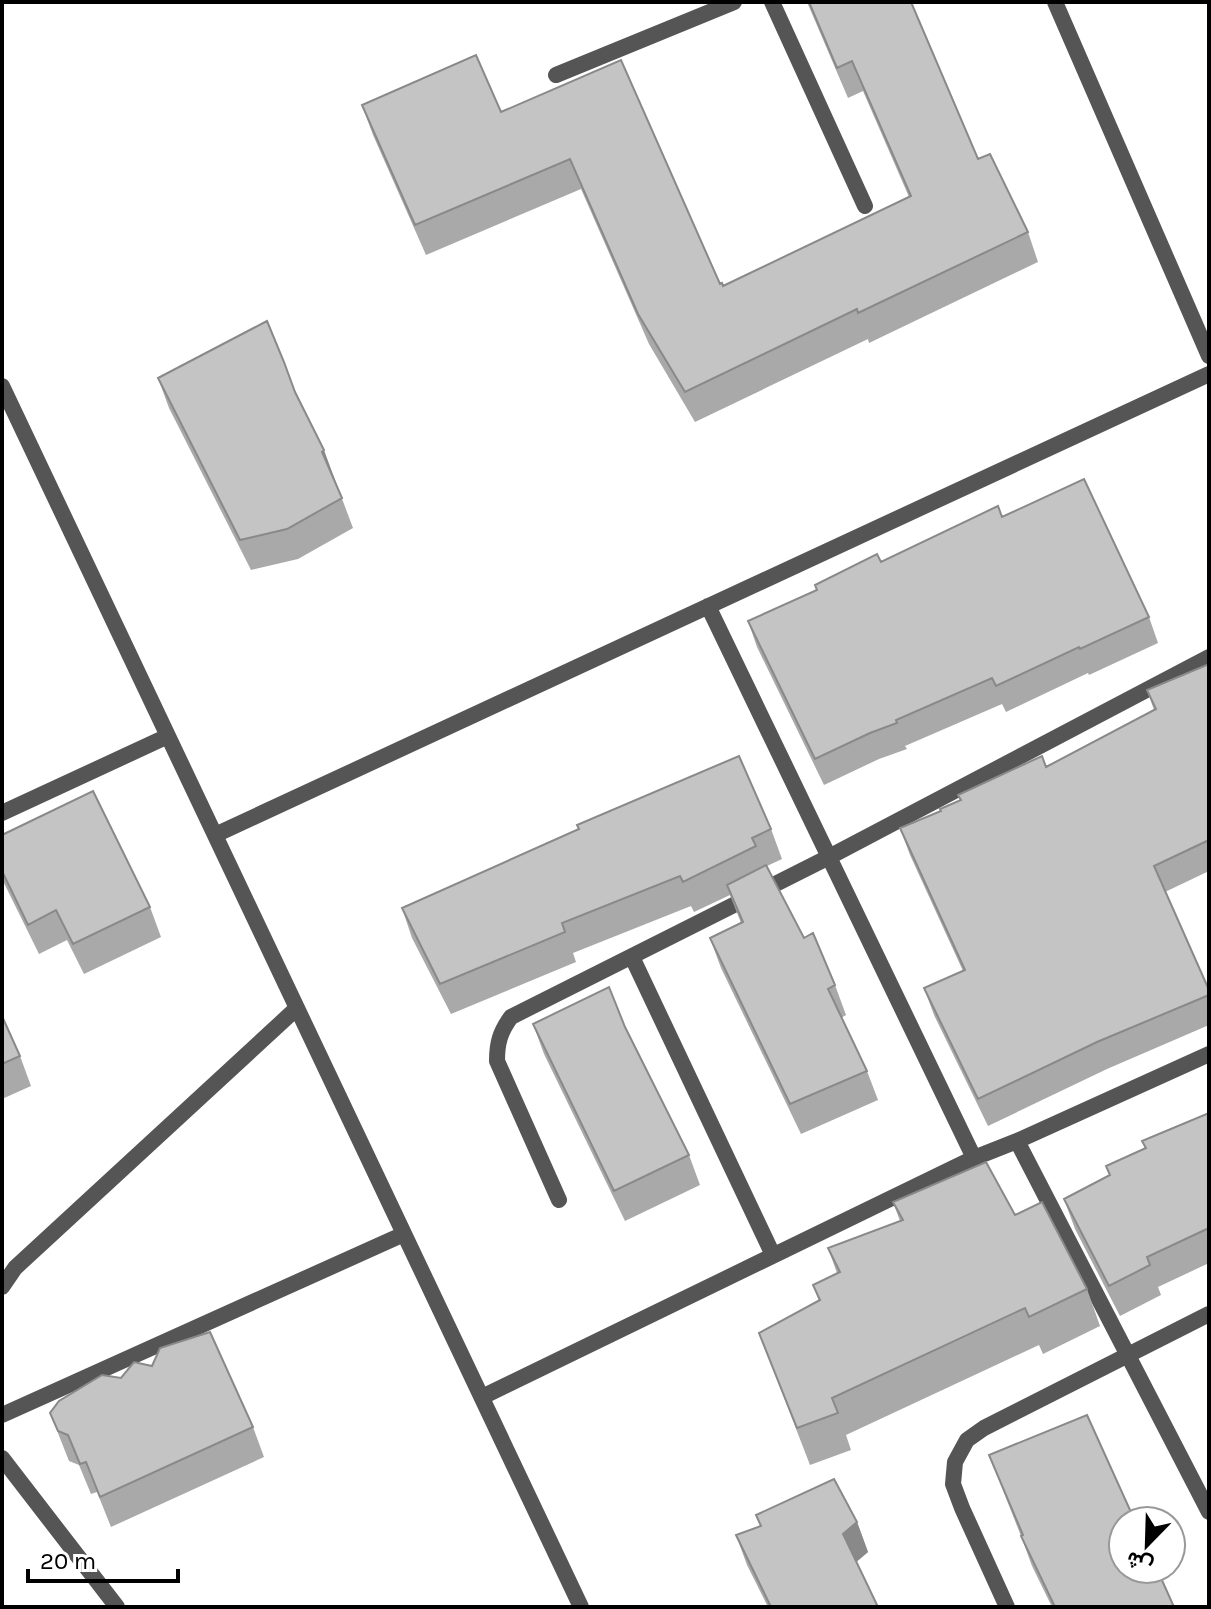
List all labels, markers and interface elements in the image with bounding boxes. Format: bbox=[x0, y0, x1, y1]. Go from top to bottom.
north arrow bbox=[1107, 1505, 1187, 1585]
scale bar bbox=[28, 1533, 178, 1583]
text: ش bbox=[1122, 1545, 1157, 1580]
text: 20 m bbox=[40, 1547, 96, 1575]

